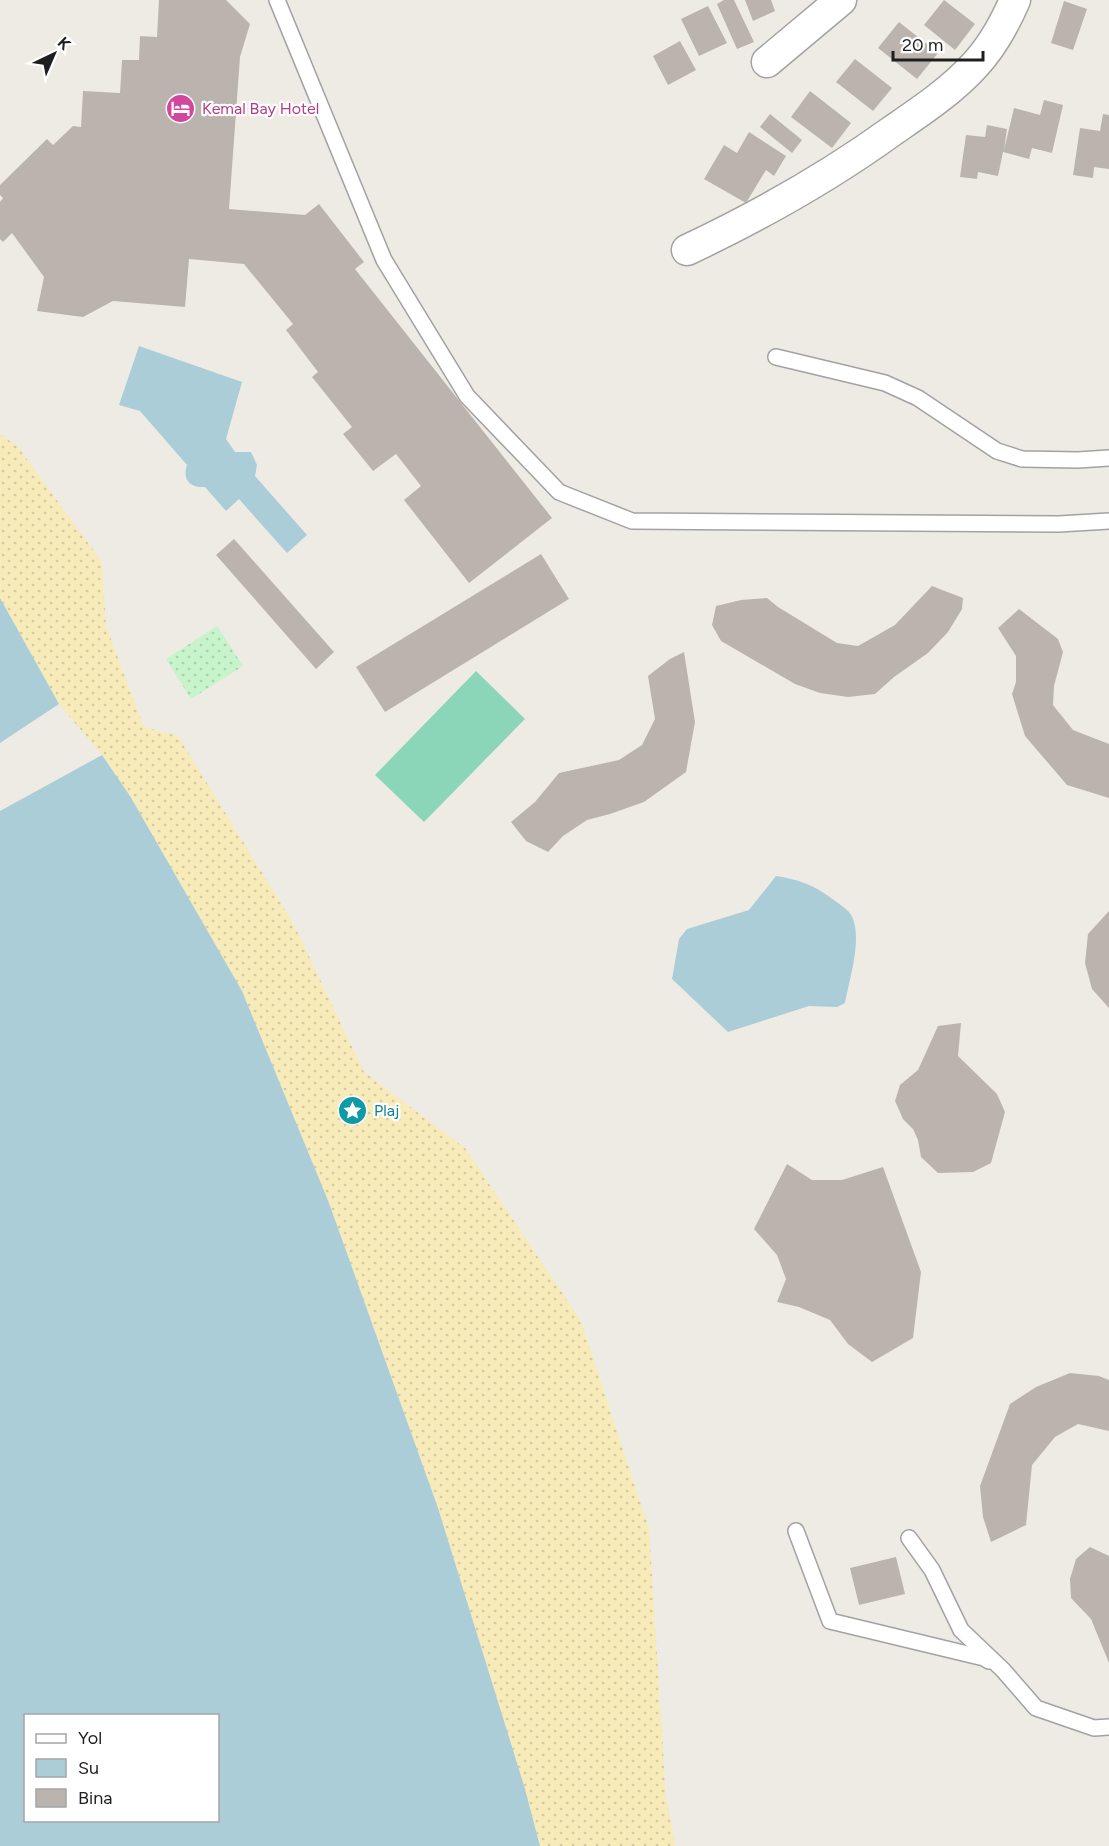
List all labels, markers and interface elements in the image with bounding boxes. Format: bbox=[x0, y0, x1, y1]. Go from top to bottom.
north arrow bbox=[24, 24, 84, 84]
scale bar bbox=[893, 24, 983, 62]
text: K bbox=[54, 33, 75, 54]
text: 20 m bbox=[902, 34, 943, 56]
hotel icon: Kemal Bay Hotel bbox=[165, 92, 197, 124]
place label: Kemal Bay Hotel bbox=[202, 99, 319, 118]
place icon: Plaj bbox=[337, 1094, 369, 1126]
place label: Plaj bbox=[374, 1101, 399, 1120]
legend bbox=[24, 1714, 219, 1822]
text: Yol bbox=[78, 1727, 102, 1749]
text: Su bbox=[78, 1757, 99, 1779]
text: Bina bbox=[78, 1787, 112, 1809]

